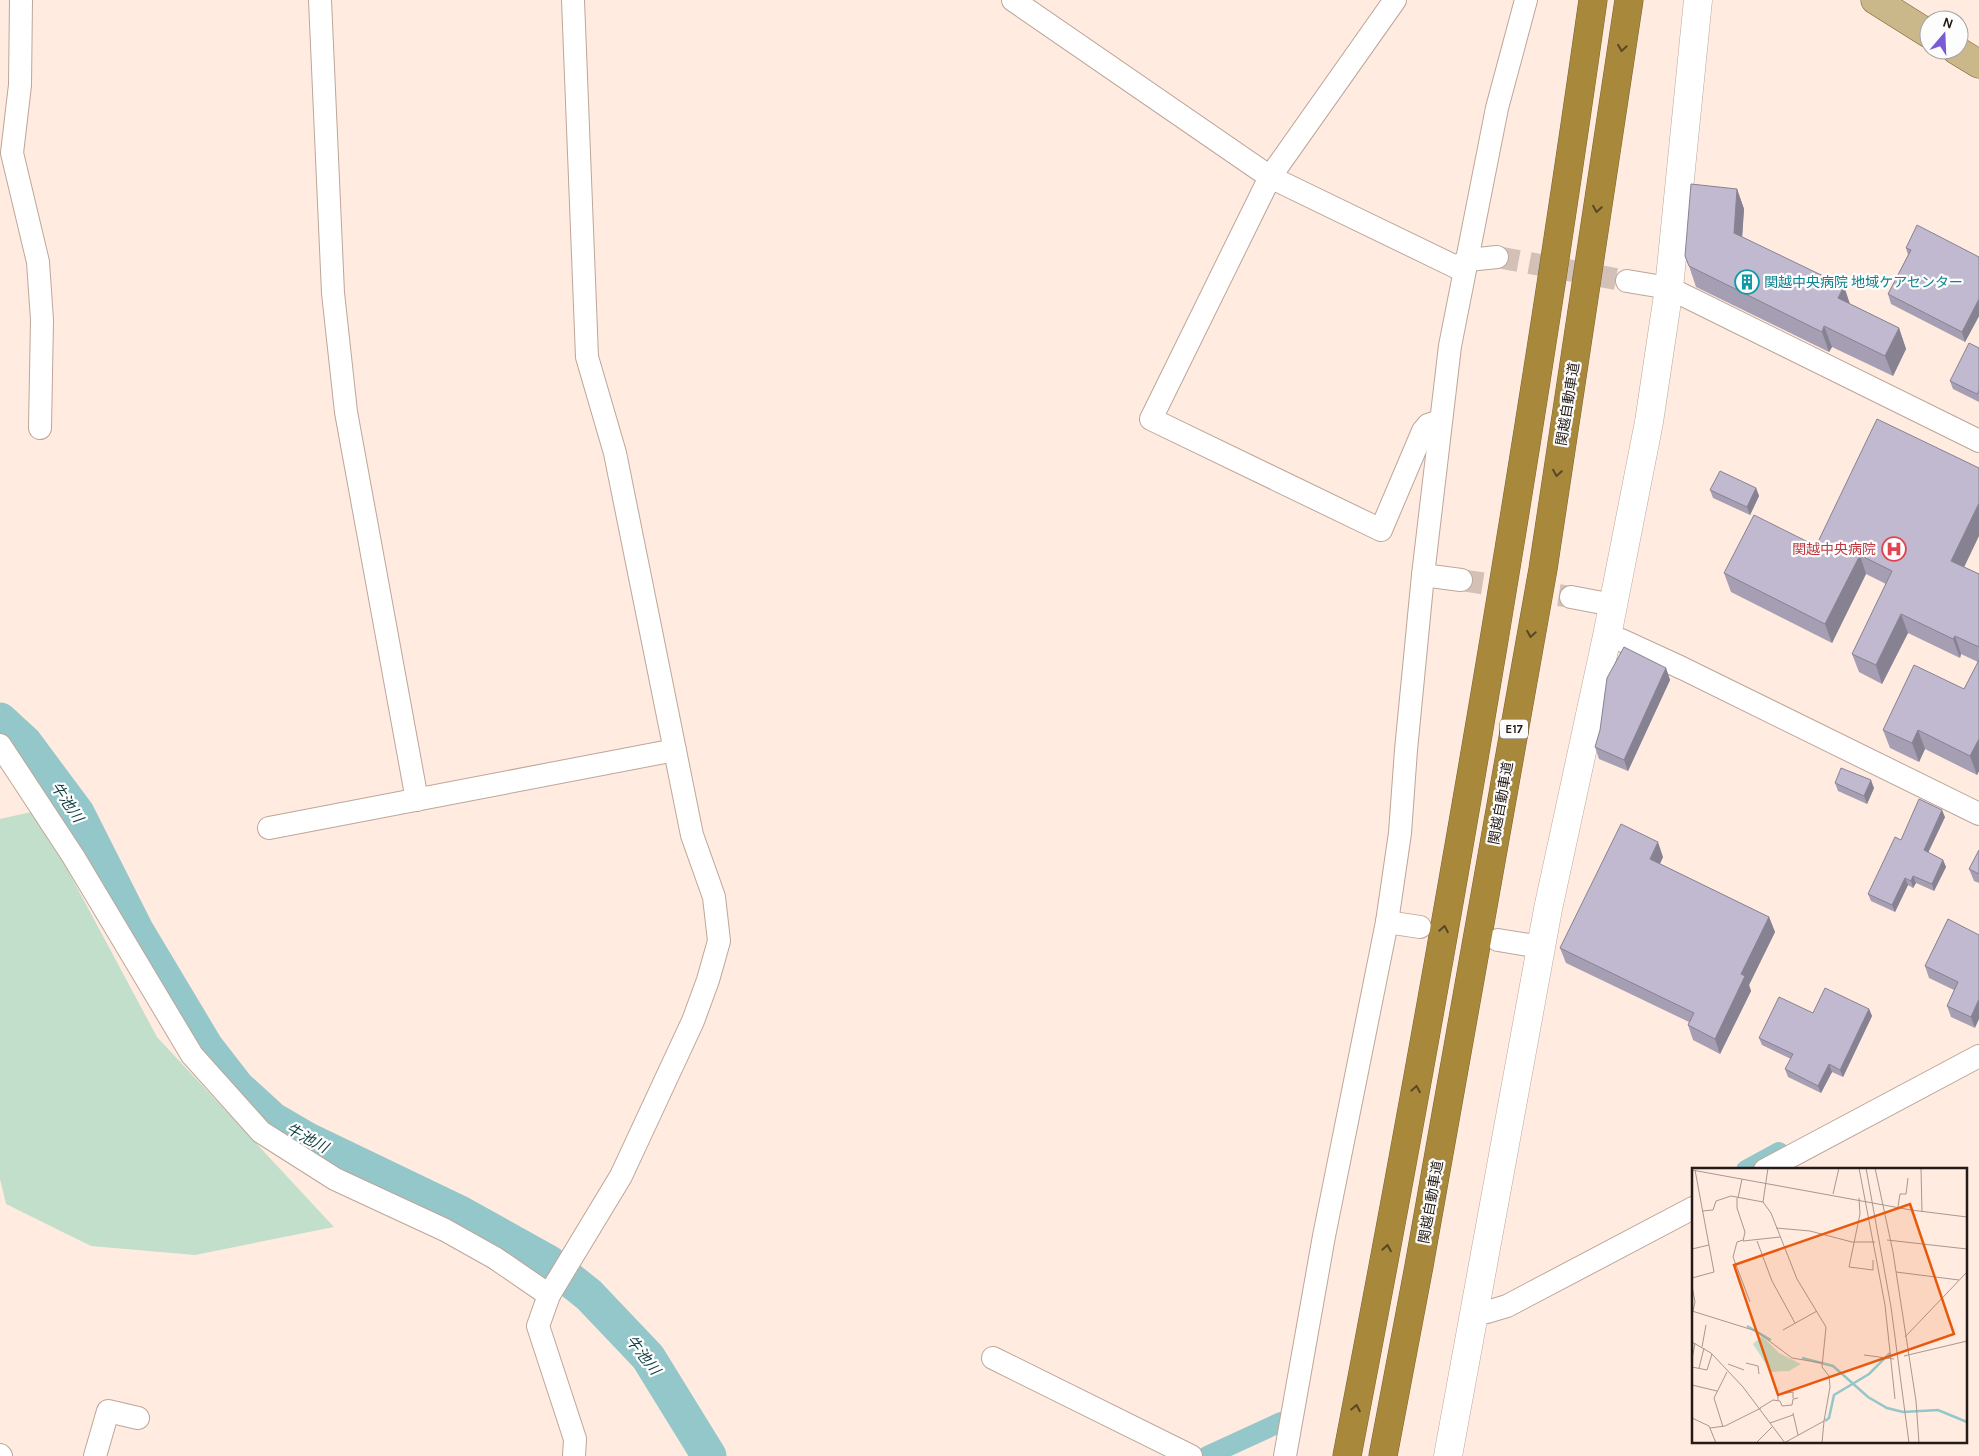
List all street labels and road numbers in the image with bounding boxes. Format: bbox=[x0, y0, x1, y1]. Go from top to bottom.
street label: 関越自動車道 bbox=[1553, 361, 1583, 447]
road number: E17 bbox=[1500, 720, 1528, 739]
street label: 関越自動車道 bbox=[1485, 760, 1517, 846]
street label: 関越自動車道 bbox=[1415, 1159, 1447, 1245]

